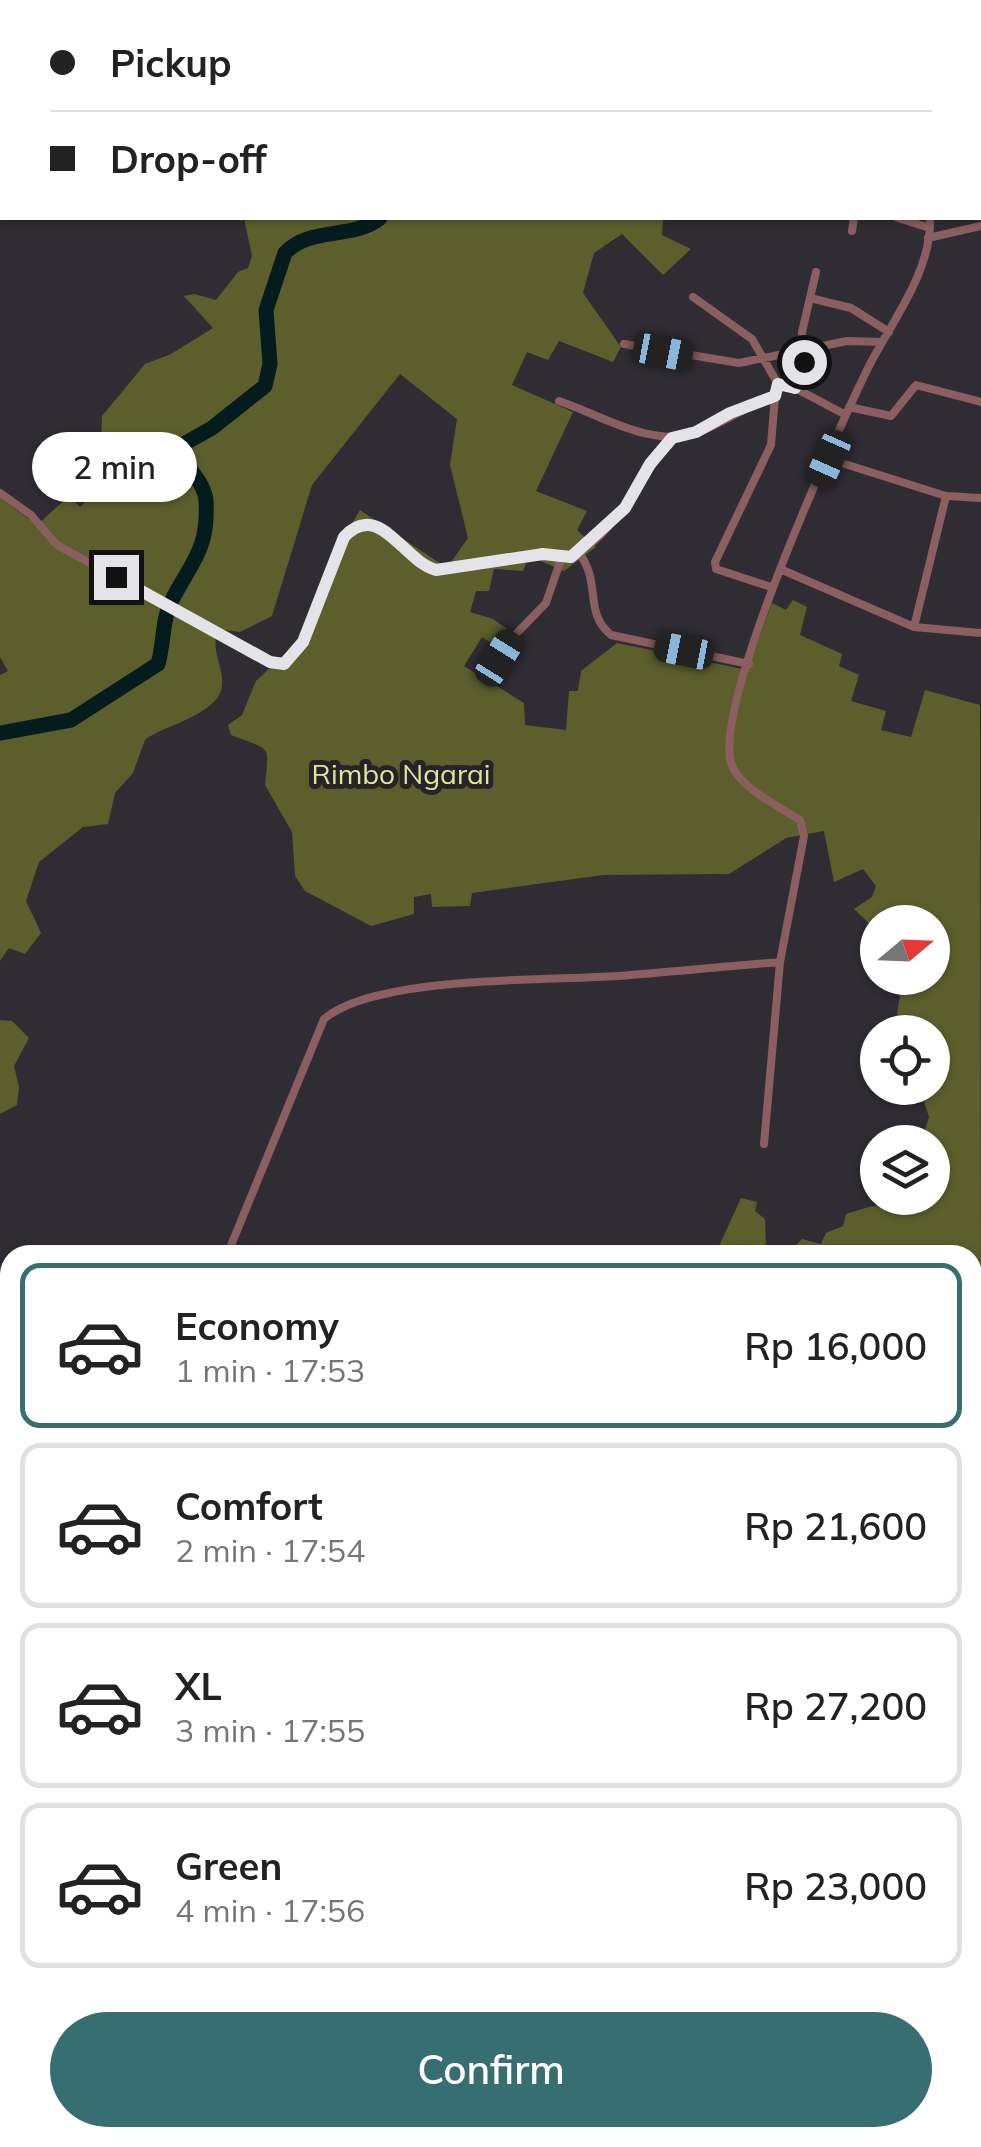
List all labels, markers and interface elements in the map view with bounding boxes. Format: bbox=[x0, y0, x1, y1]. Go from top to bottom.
text: Pickup bbox=[110, 39, 232, 87]
text: Drop-off bbox=[110, 135, 267, 183]
car bbox=[631, 332, 695, 372]
route start bbox=[782, 340, 827, 385]
car bbox=[803, 425, 855, 493]
callout: 2 min bbox=[34, 432, 198, 502]
text: 2 min bbox=[73, 447, 156, 487]
route end bbox=[94, 555, 139, 600]
car bbox=[470, 625, 528, 691]
car bbox=[652, 631, 716, 671]
park label: Rimbo Ngarai bbox=[312, 756, 490, 791]
north arrow bbox=[860, 905, 950, 995]
map controls bbox=[860, 905, 950, 1215]
button: locate bbox=[860, 1015, 950, 1105]
button: layers bbox=[860, 1125, 950, 1215]
icon: car bbox=[55, 1301, 145, 1391]
text: Economy bbox=[175, 1302, 339, 1350]
text: Rp 16,000 bbox=[744, 1322, 927, 1370]
text: 1 min · 17:53 bbox=[175, 1350, 365, 1390]
icon: car bbox=[55, 1481, 145, 1571]
text: Comfort bbox=[175, 1482, 323, 1530]
text: Rp 21,600 bbox=[744, 1502, 927, 1550]
text: 2 min · 17:54 bbox=[175, 1530, 365, 1570]
icon: car bbox=[55, 1661, 145, 1751]
text: XL bbox=[175, 1662, 222, 1710]
text: Rp 27,200 bbox=[744, 1682, 927, 1730]
text: 3 min · 17:55 bbox=[175, 1710, 365, 1750]
icon: car bbox=[55, 1841, 145, 1931]
text: Green bbox=[175, 1842, 282, 1890]
text: Rp 23,000 bbox=[744, 1862, 927, 1910]
text: 4 min · 17:56 bbox=[175, 1890, 365, 1930]
button: Confirm bbox=[50, 2012, 932, 2127]

